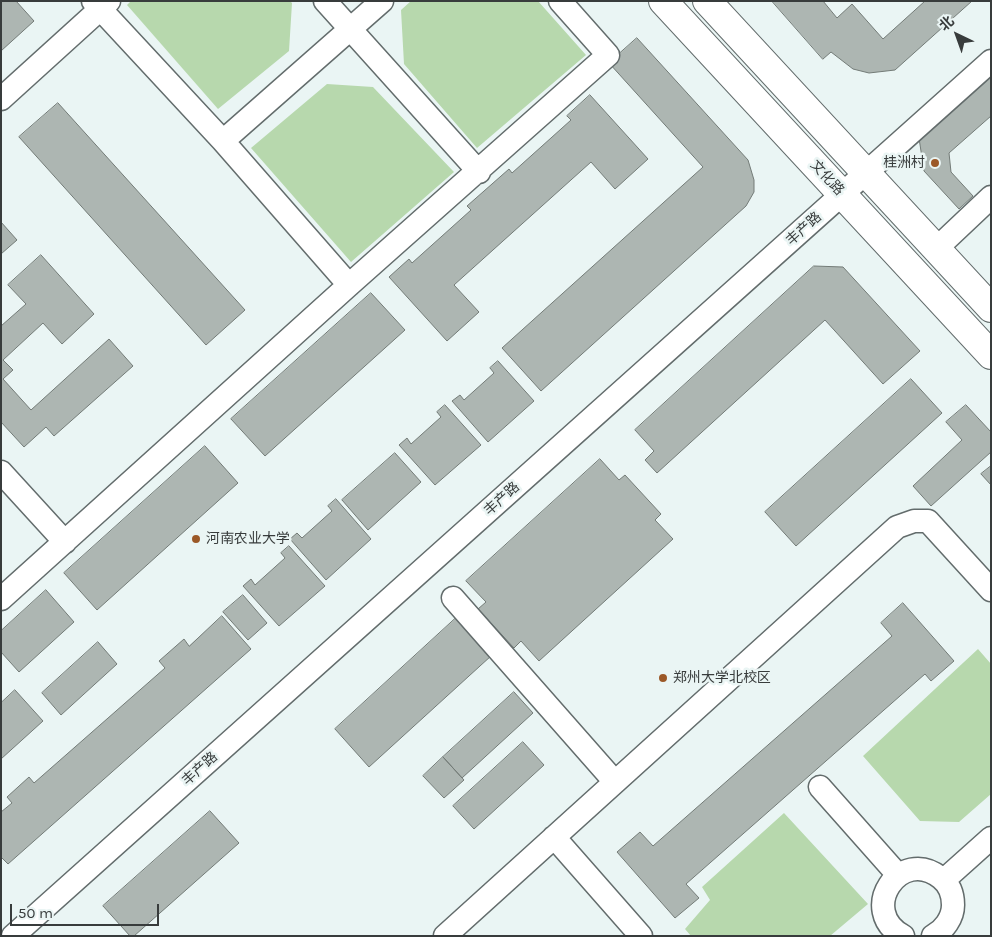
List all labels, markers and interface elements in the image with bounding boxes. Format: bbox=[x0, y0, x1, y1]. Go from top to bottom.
north arrow bbox=[932, 10, 982, 60]
text: 北 bbox=[936, 12, 958, 34]
place label: 桂洲村 bbox=[883, 155, 925, 171]
street label: 文化路 bbox=[807, 157, 847, 199]
marker: 桂洲村 bbox=[929, 157, 941, 169]
street label: 丰产路 bbox=[783, 209, 825, 249]
street label: 丰产路 bbox=[481, 479, 523, 519]
place label: 河南农业大学 bbox=[206, 531, 290, 547]
marker: 河南农业大学 bbox=[190, 533, 202, 545]
place label: 郑州大学北校区 bbox=[673, 670, 771, 686]
marker: 郑州大学北校区 bbox=[657, 672, 669, 684]
street label: 丰产路 bbox=[179, 749, 221, 789]
scale bar bbox=[12, 894, 161, 926]
text: 50 m bbox=[18, 904, 53, 922]

